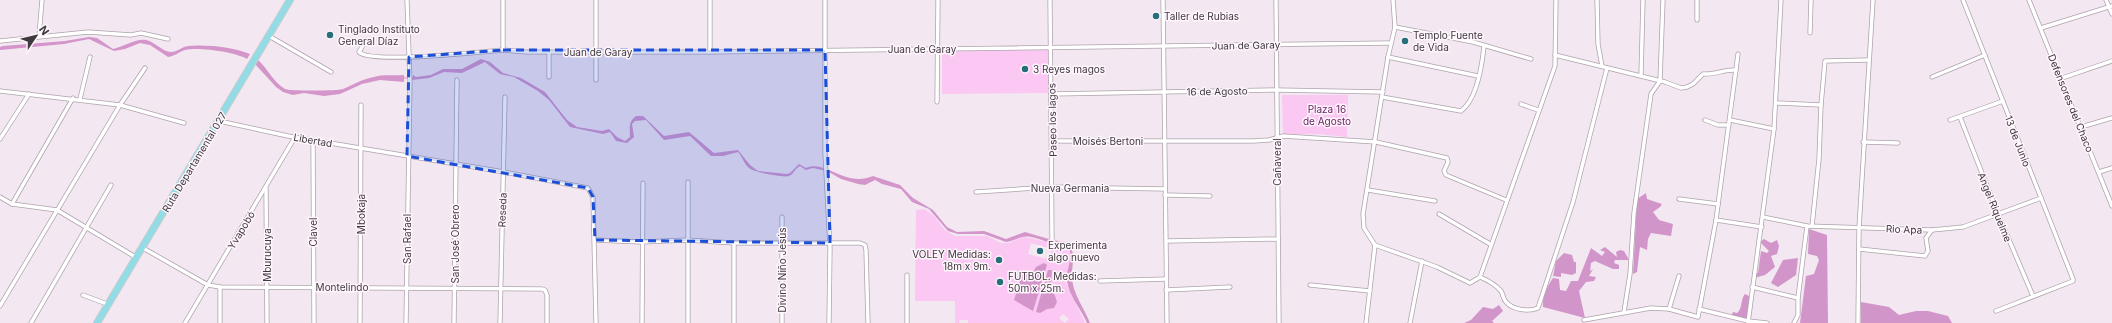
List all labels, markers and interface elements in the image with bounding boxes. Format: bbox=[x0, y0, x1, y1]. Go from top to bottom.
place label: Taller de Rubias bbox=[1164, 10, 1239, 22]
marker: Taller de Rubias bbox=[1151, 11, 1161, 21]
north arrow bbox=[16, 16, 56, 56]
text: N bbox=[36, 23, 52, 38]
place label: Tinglado Instituto General Díaz bbox=[338, 23, 420, 47]
place label: Templo Fuente de Vida bbox=[1413, 29, 1483, 53]
marker: Tinglado Instituto General Díaz bbox=[325, 30, 335, 40]
marker: Templo Fuente de Vida bbox=[1400, 36, 1410, 46]
street label: Juan de Garay bbox=[1212, 38, 1281, 52]
street label: Juan de Garay bbox=[888, 43, 957, 55]
street label: Juan de Garay bbox=[564, 46, 633, 58]
street label: Defensores del Chaco bbox=[2046, 52, 2096, 154]
place label: 3 Reyes magos bbox=[1033, 63, 1105, 75]
marker: 3 Reyes magos bbox=[1020, 64, 1030, 74]
street label: Paseo los lagos bbox=[1045, 83, 1059, 157]
street label: 16 de Agosto bbox=[1186, 84, 1248, 98]
park label: Plaza 16 de Agosto bbox=[1303, 103, 1351, 127]
street label: Ruta Departamental 027 bbox=[159, 110, 229, 214]
street label: 13 de Junio bbox=[2003, 114, 2033, 168]
street label: Libertad bbox=[293, 131, 333, 149]
street label: Moisés Bertoni bbox=[1073, 135, 1143, 147]
street label: Cañaveral bbox=[1271, 138, 1283, 186]
street label: Angel Riquelme bbox=[1976, 171, 2014, 244]
street label: Nueva Germania bbox=[1031, 182, 1109, 194]
street label: Reseda bbox=[495, 192, 509, 228]
street label: Mbokaja bbox=[355, 194, 367, 234]
street label: San José Obrero bbox=[449, 204, 461, 284]
street label: Yvapobó bbox=[225, 209, 257, 251]
street label: San Rafael bbox=[401, 214, 413, 264]
street label: Clavel bbox=[307, 218, 319, 246]
street label: Rio Apa bbox=[1886, 222, 1922, 236]
street label: Divino Niño Jesús bbox=[776, 227, 788, 313]
street label: Mburucuya bbox=[261, 228, 273, 282]
place label: Experimenta algo nuevo bbox=[1048, 239, 1107, 263]
marker: Experimenta algo nuevo bbox=[1035, 246, 1045, 256]
place label: VOLEY Medidas: 18m x 9m. bbox=[912, 248, 991, 272]
marker: VOLEY Medidas: 18m x 9m. bbox=[994, 255, 1004, 265]
place label: FUTBOL. Medidas: 50m x 25m. bbox=[1008, 270, 1097, 294]
marker: FUTBOL. Medidas: 50m x 25m. bbox=[995, 277, 1005, 287]
street label: Montelindo bbox=[316, 281, 368, 293]

